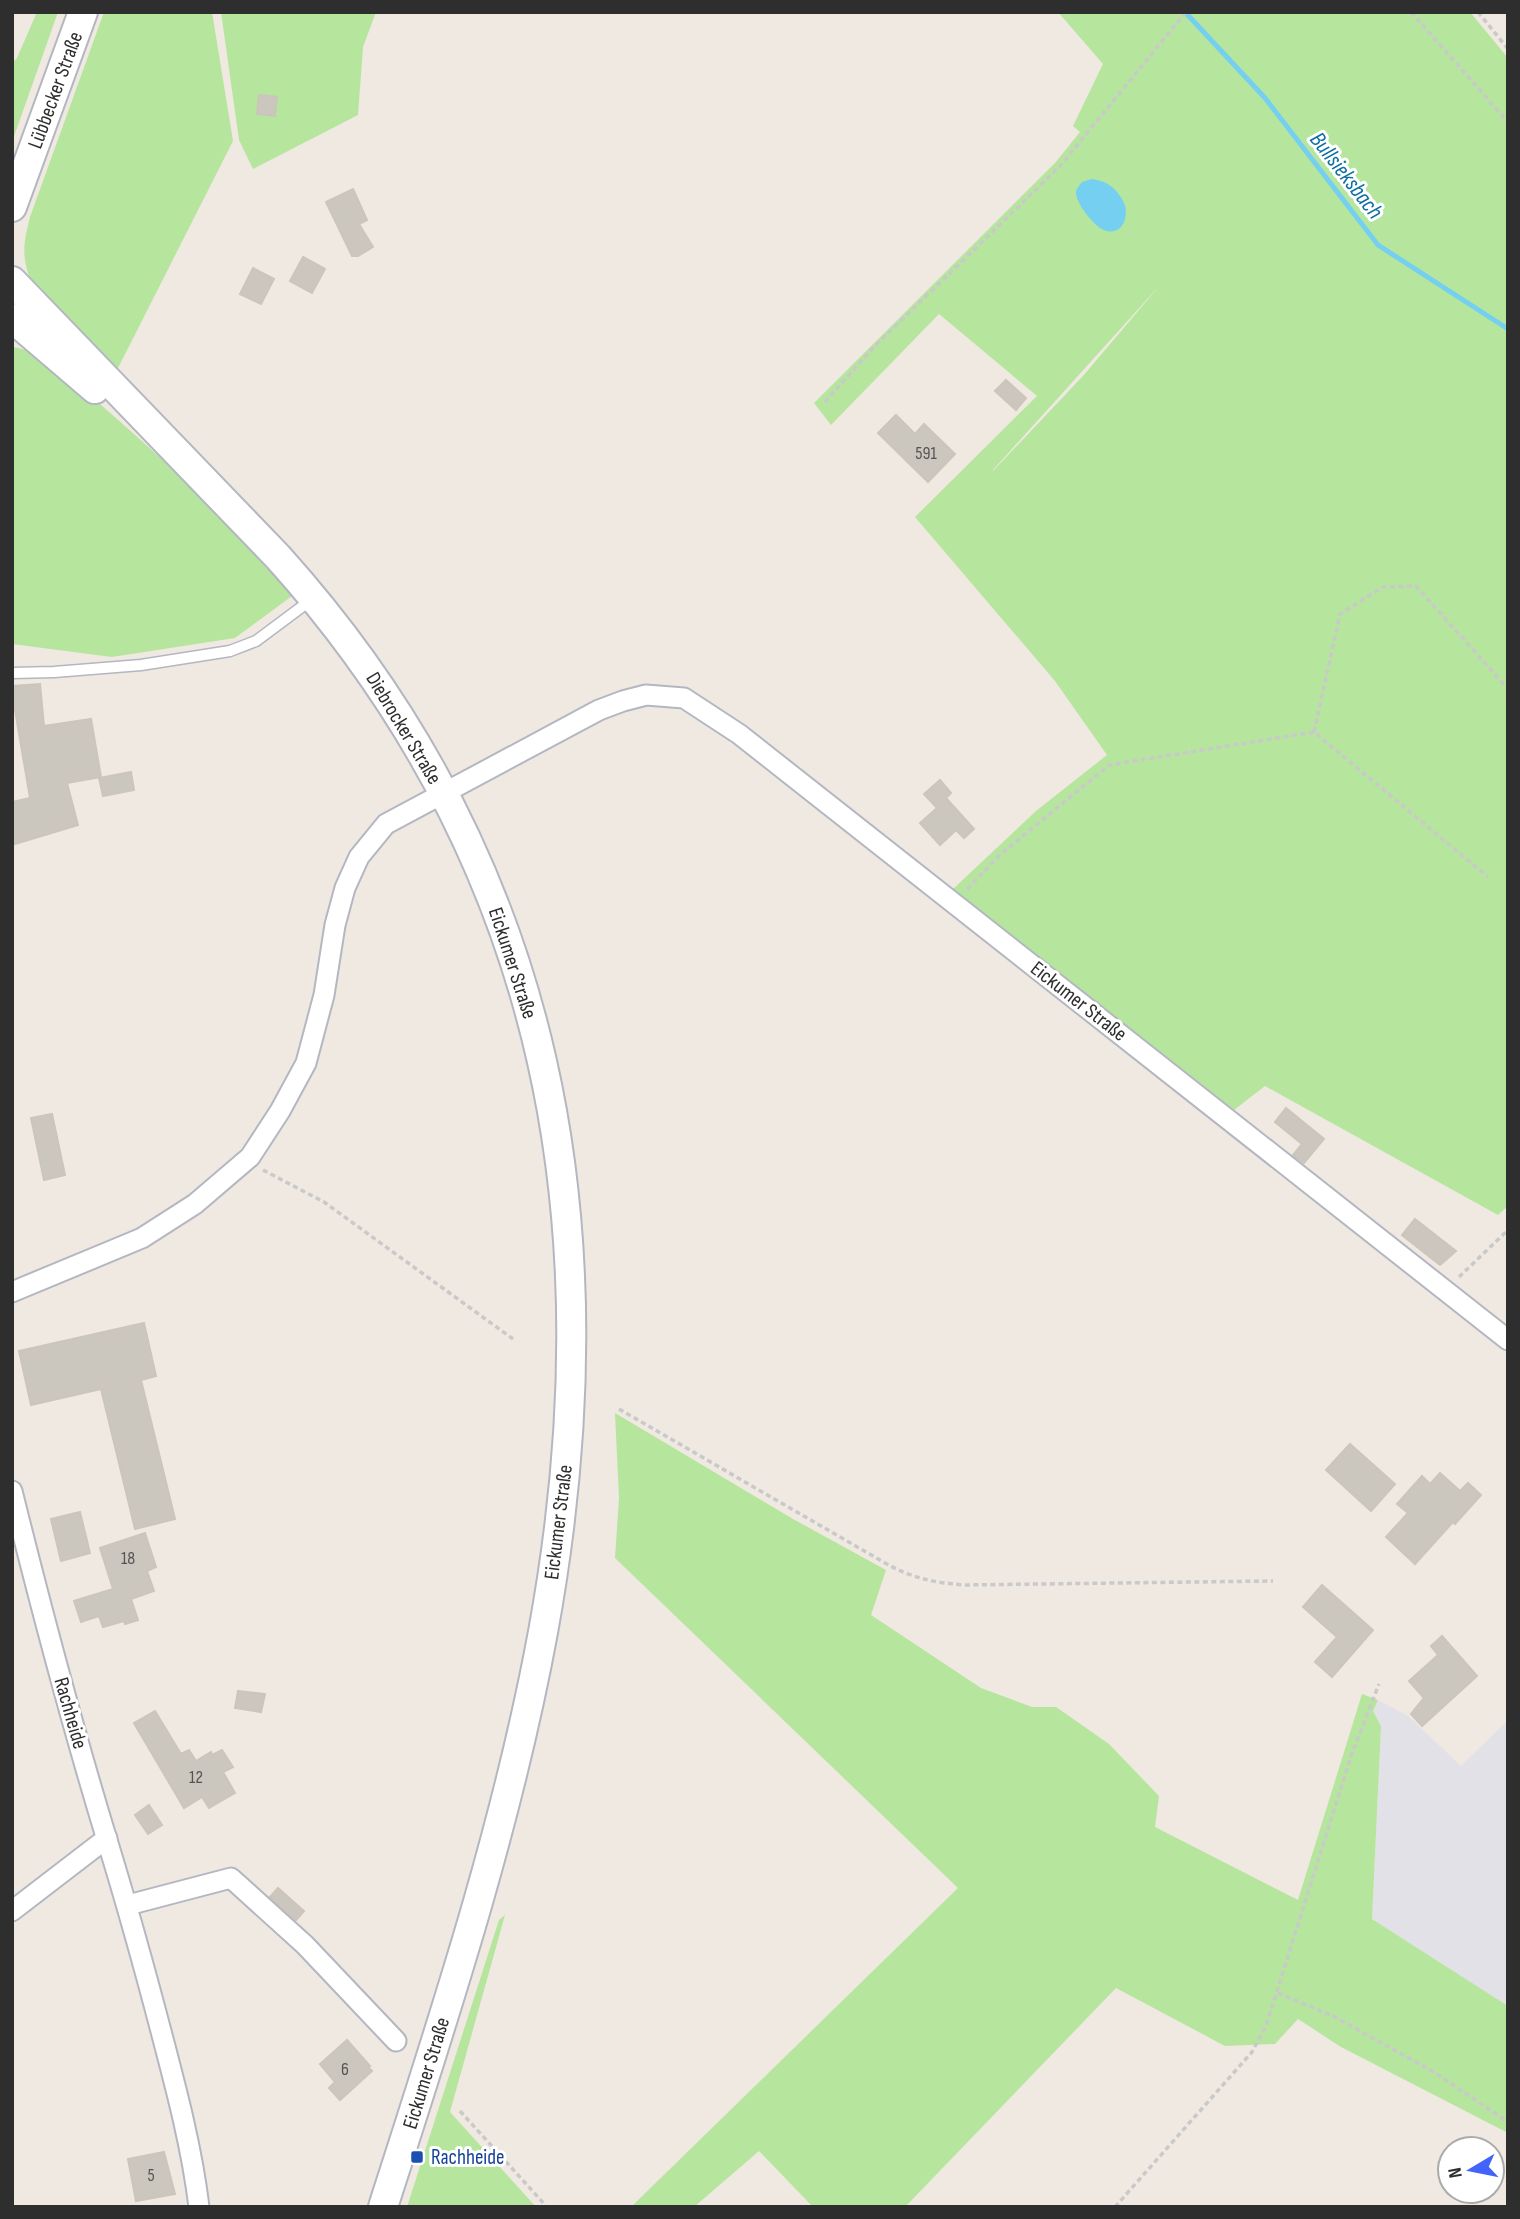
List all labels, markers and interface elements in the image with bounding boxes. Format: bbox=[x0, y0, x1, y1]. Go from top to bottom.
street label: Lübbecker Straße bbox=[23, 28, 88, 152]
water label: Bullsieksbach bbox=[1304, 126, 1389, 225]
house number: 591 bbox=[915, 443, 937, 464]
street label: Diebrocker Straße bbox=[360, 668, 447, 789]
street label: Eickumer Straße bbox=[483, 904, 542, 1022]
street label: Eickumer Straße bbox=[1025, 956, 1132, 1047]
street label: Eickumer Straße bbox=[539, 1463, 578, 1581]
house number: 18 bbox=[121, 1548, 135, 1569]
street label: Rachheide bbox=[48, 1674, 93, 1752]
house number: 12 bbox=[189, 1767, 203, 1788]
street label: Eickumer Straße bbox=[398, 2014, 455, 2132]
house number: 6 bbox=[341, 2059, 349, 2080]
north arrow bbox=[1436, 2135, 1506, 2205]
place label: Rachheide bbox=[431, 2145, 504, 2170]
marker: Rachheide bbox=[409, 2149, 425, 2165]
house number: 5 bbox=[147, 2165, 155, 2186]
text: N bbox=[1444, 2166, 1468, 2180]

